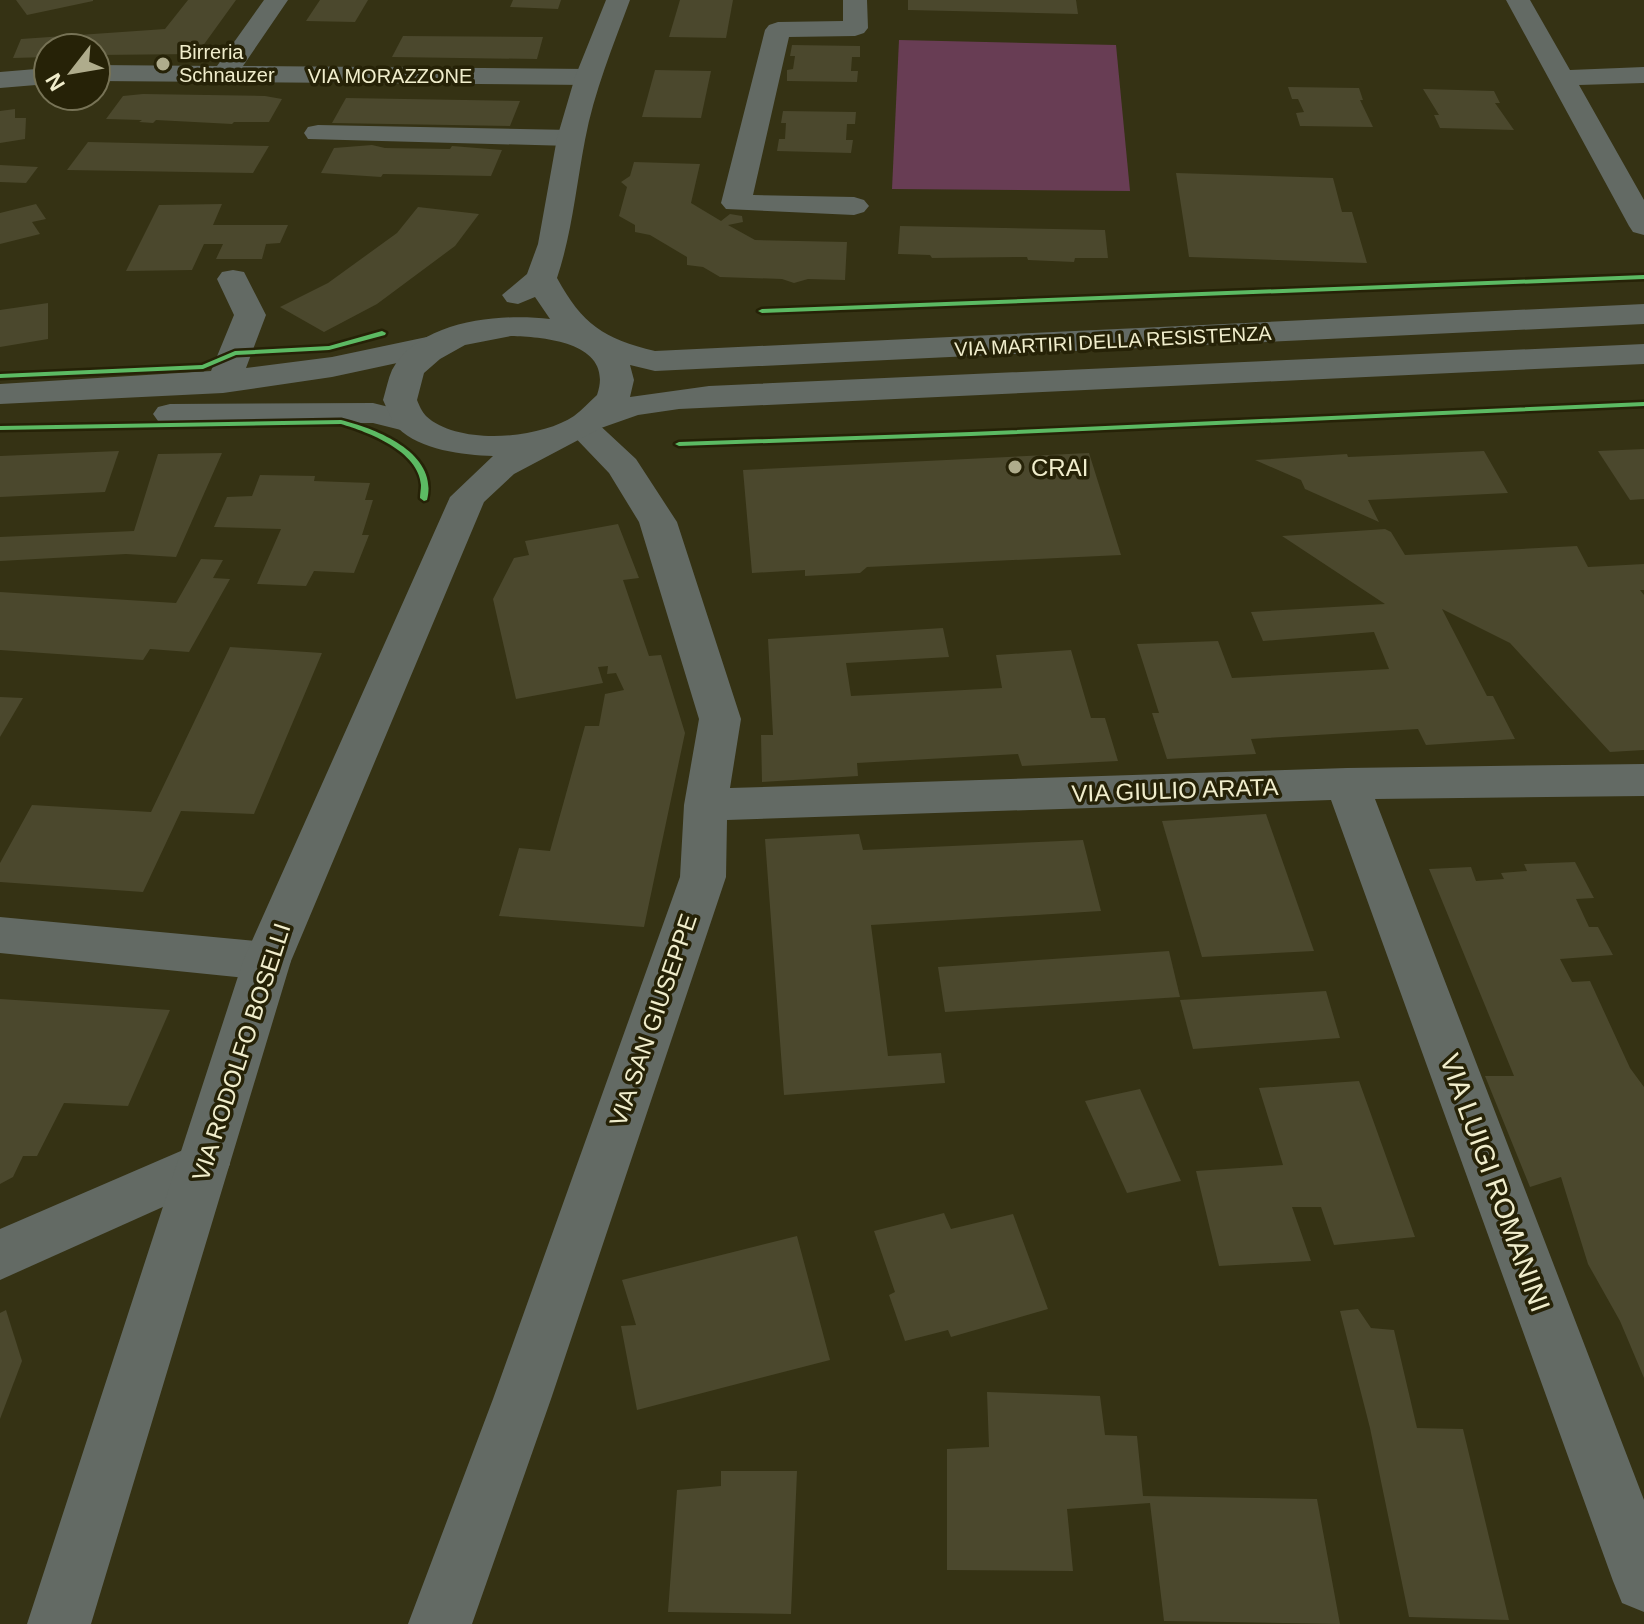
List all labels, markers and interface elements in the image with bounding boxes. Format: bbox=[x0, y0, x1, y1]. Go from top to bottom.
north arrow bbox=[32, 32, 112, 112]
place label: Birreria Schnauzer bbox=[179, 41, 275, 86]
marker: Birreria Schnauzer bbox=[154, 55, 172, 73]
street label: VIA MORAZZONE bbox=[308, 65, 472, 87]
text: N bbox=[40, 69, 70, 95]
street label: VIA MARTIRI DELLA RESISTENZA bbox=[954, 322, 1273, 360]
place label: CRAI bbox=[1031, 454, 1088, 481]
marker: CRAI bbox=[1006, 458, 1024, 476]
street label: VIA GIULIO ARATA bbox=[1071, 773, 1279, 807]
street label: VIA SAN GIUSEPPE bbox=[604, 910, 702, 1130]
street label: VIA RODOLFO BOSELLI bbox=[187, 920, 295, 1184]
street label: VIA LUIGI ROMANINI bbox=[1434, 1050, 1556, 1316]

